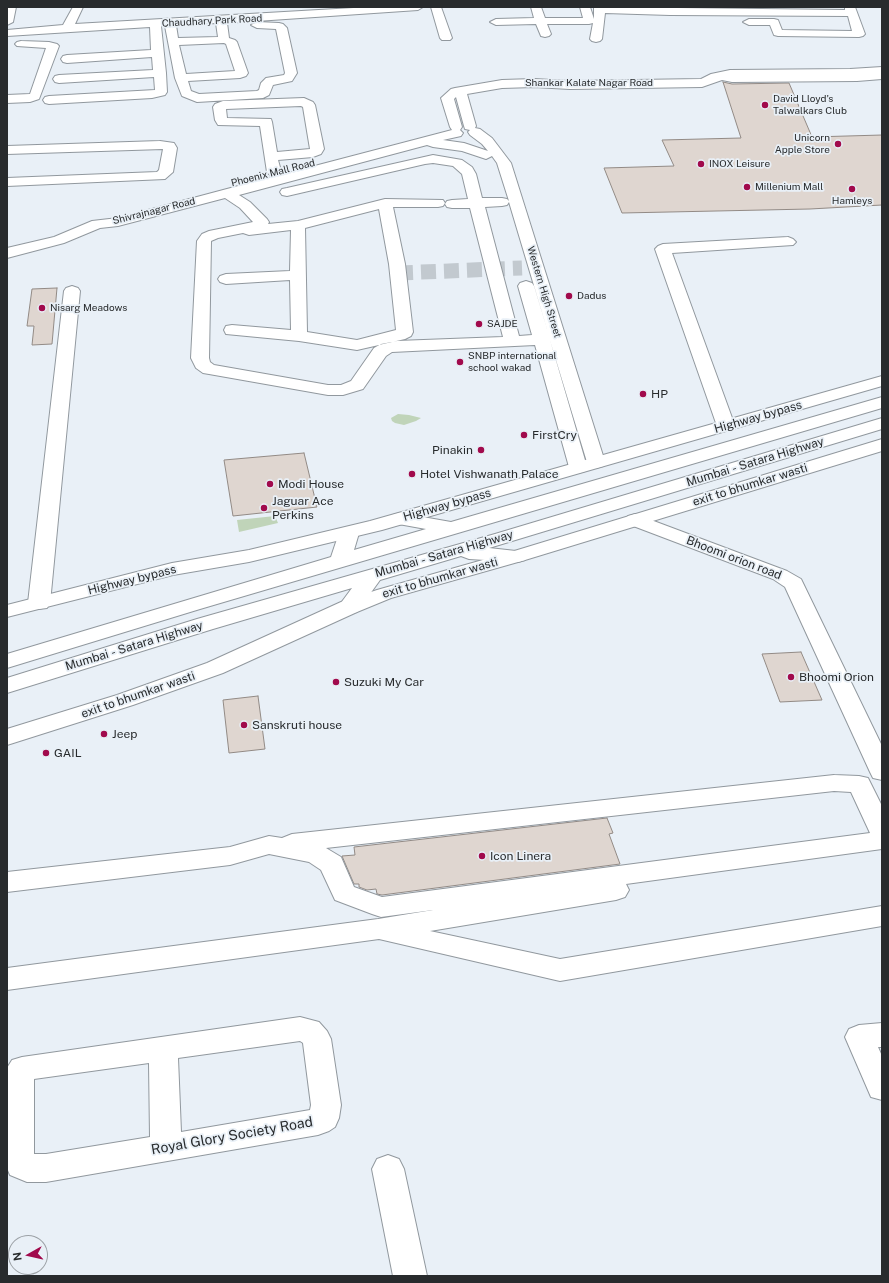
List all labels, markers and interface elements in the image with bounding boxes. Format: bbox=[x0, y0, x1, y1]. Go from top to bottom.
street label: Chaudhary Park Road bbox=[161, 12, 263, 30]
street label: Shankar Kalate Nagar Road bbox=[525, 77, 653, 89]
place label: David Lloyd's Talwalkars Club bbox=[773, 93, 847, 116]
marker: David Lloyd's Talwalkars Club bbox=[760, 100, 770, 110]
place label: Unicorn Apple Store bbox=[775, 132, 830, 156]
marker: Unicorn Apple Store bbox=[833, 139, 843, 149]
street label: Phoenix Mall Road bbox=[230, 157, 316, 189]
place label: INOX Leisure bbox=[709, 158, 770, 170]
marker: INOX Leisure bbox=[696, 159, 706, 169]
place label: Millenium Mall bbox=[755, 181, 823, 193]
marker: Millenium Mall bbox=[742, 182, 752, 192]
marker: Hamleys bbox=[847, 184, 857, 194]
street label: Shivrajnagar Road bbox=[111, 195, 197, 227]
place label: Hamleys bbox=[832, 195, 872, 207]
street label: Western High Street bbox=[524, 245, 564, 339]
place label: Dadus bbox=[577, 290, 606, 302]
marker: Dadus bbox=[564, 291, 574, 301]
place label: Nisarg Meadows bbox=[50, 302, 127, 314]
marker: Nisarg Meadows bbox=[37, 303, 47, 313]
place label: SAJDE bbox=[487, 318, 518, 330]
marker: SAJDE bbox=[474, 319, 484, 329]
place label: SNBP international school wakad bbox=[468, 350, 557, 374]
marker: SNBP international school wakad bbox=[455, 357, 465, 367]
place label: HP bbox=[651, 387, 668, 401]
marker: HP bbox=[638, 389, 648, 399]
street label: Highway bypass bbox=[712, 398, 804, 436]
place label: FirstCry bbox=[532, 428, 577, 442]
marker: FirstCry bbox=[519, 430, 529, 440]
street label: Mumbai - Satara Highway bbox=[684, 434, 826, 490]
place label: Pinakin bbox=[432, 443, 473, 457]
marker: Pinakin bbox=[476, 445, 486, 455]
street label: exit to bhumkar wasti bbox=[691, 461, 809, 509]
place label: Hotel Vishwanath Palace bbox=[420, 467, 559, 481]
marker: Hotel Vishwanath Palace bbox=[407, 469, 417, 479]
place label: Modi House bbox=[278, 477, 344, 491]
marker: Modi House bbox=[265, 479, 275, 489]
street label: Highway bypass bbox=[401, 486, 493, 524]
place label: Jaguar Ace Perkins bbox=[272, 494, 333, 522]
marker: Jaguar Ace Perkins bbox=[259, 503, 269, 513]
street label: Mumbai - Satara Highway bbox=[373, 527, 515, 581]
street label: Bhoomi orion road bbox=[684, 533, 784, 583]
street label: exit to bhumkar wasti bbox=[381, 555, 499, 601]
street label: Highway bypass bbox=[86, 562, 178, 598]
street label: Mumbai - Satara Highway bbox=[63, 618, 205, 674]
street label: exit to bhumkar wasti bbox=[79, 669, 197, 721]
place label: Bhoomi Orion bbox=[799, 670, 874, 684]
marker: Bhoomi Orion bbox=[786, 672, 796, 682]
place label: Suzuki My Car bbox=[344, 675, 424, 689]
marker: Suzuki My Car bbox=[331, 677, 341, 687]
place label: Sanskruti house bbox=[252, 718, 342, 732]
marker: Sanskruti house bbox=[239, 720, 249, 730]
place label: Jeep bbox=[112, 727, 137, 741]
marker: Jeep bbox=[99, 729, 109, 739]
place label: GAIL bbox=[54, 746, 82, 760]
marker: GAIL bbox=[41, 748, 51, 758]
place label: Icon Linera bbox=[490, 849, 551, 863]
marker: Icon Linera bbox=[477, 851, 487, 861]
street label: Royal Glory Society Road bbox=[150, 1114, 314, 1158]
north arrow bbox=[8, 1235, 48, 1275]
text: N bbox=[11, 1251, 24, 1262]

